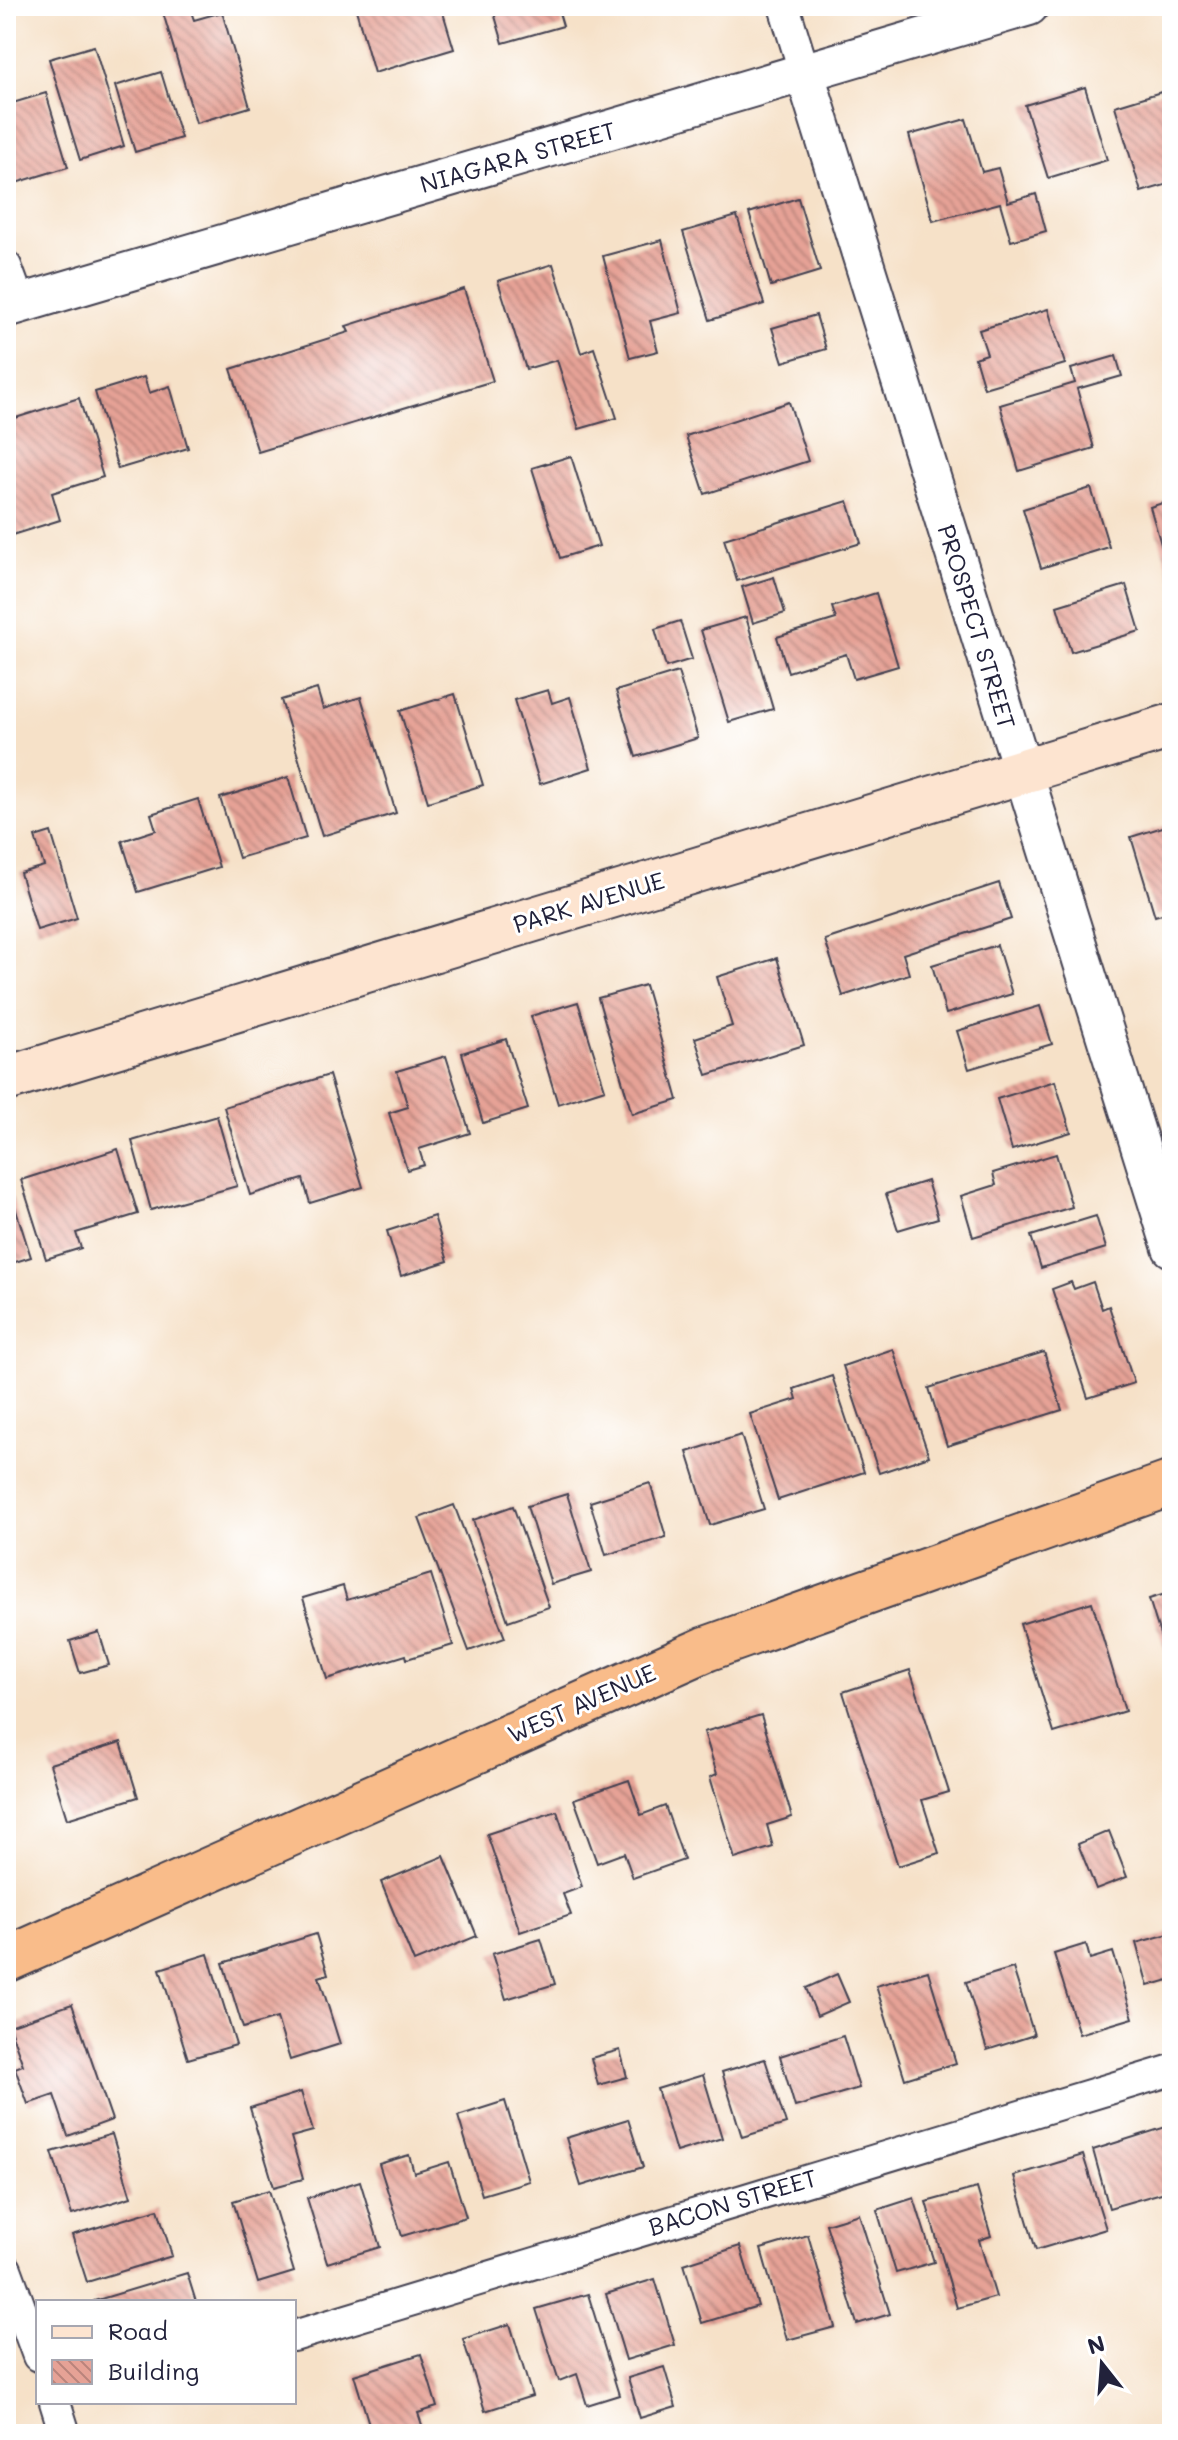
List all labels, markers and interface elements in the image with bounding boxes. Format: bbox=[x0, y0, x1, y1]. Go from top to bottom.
street label: NIAGARA STREET bbox=[416, 114, 619, 199]
street label: PROSPECT STREET bbox=[932, 521, 1023, 733]
street label: PARK AVENUE bbox=[509, 864, 668, 939]
street label: WEST AVENUE bbox=[502, 1656, 660, 1749]
street label: BACON STREET bbox=[644, 2161, 821, 2242]
legend bbox=[36, 2300, 296, 2404]
text: Road bbox=[108, 2315, 168, 2346]
north arrow bbox=[1062, 2324, 1142, 2404]
text: N bbox=[1084, 2328, 1108, 2361]
text: Building bbox=[108, 2355, 199, 2386]

